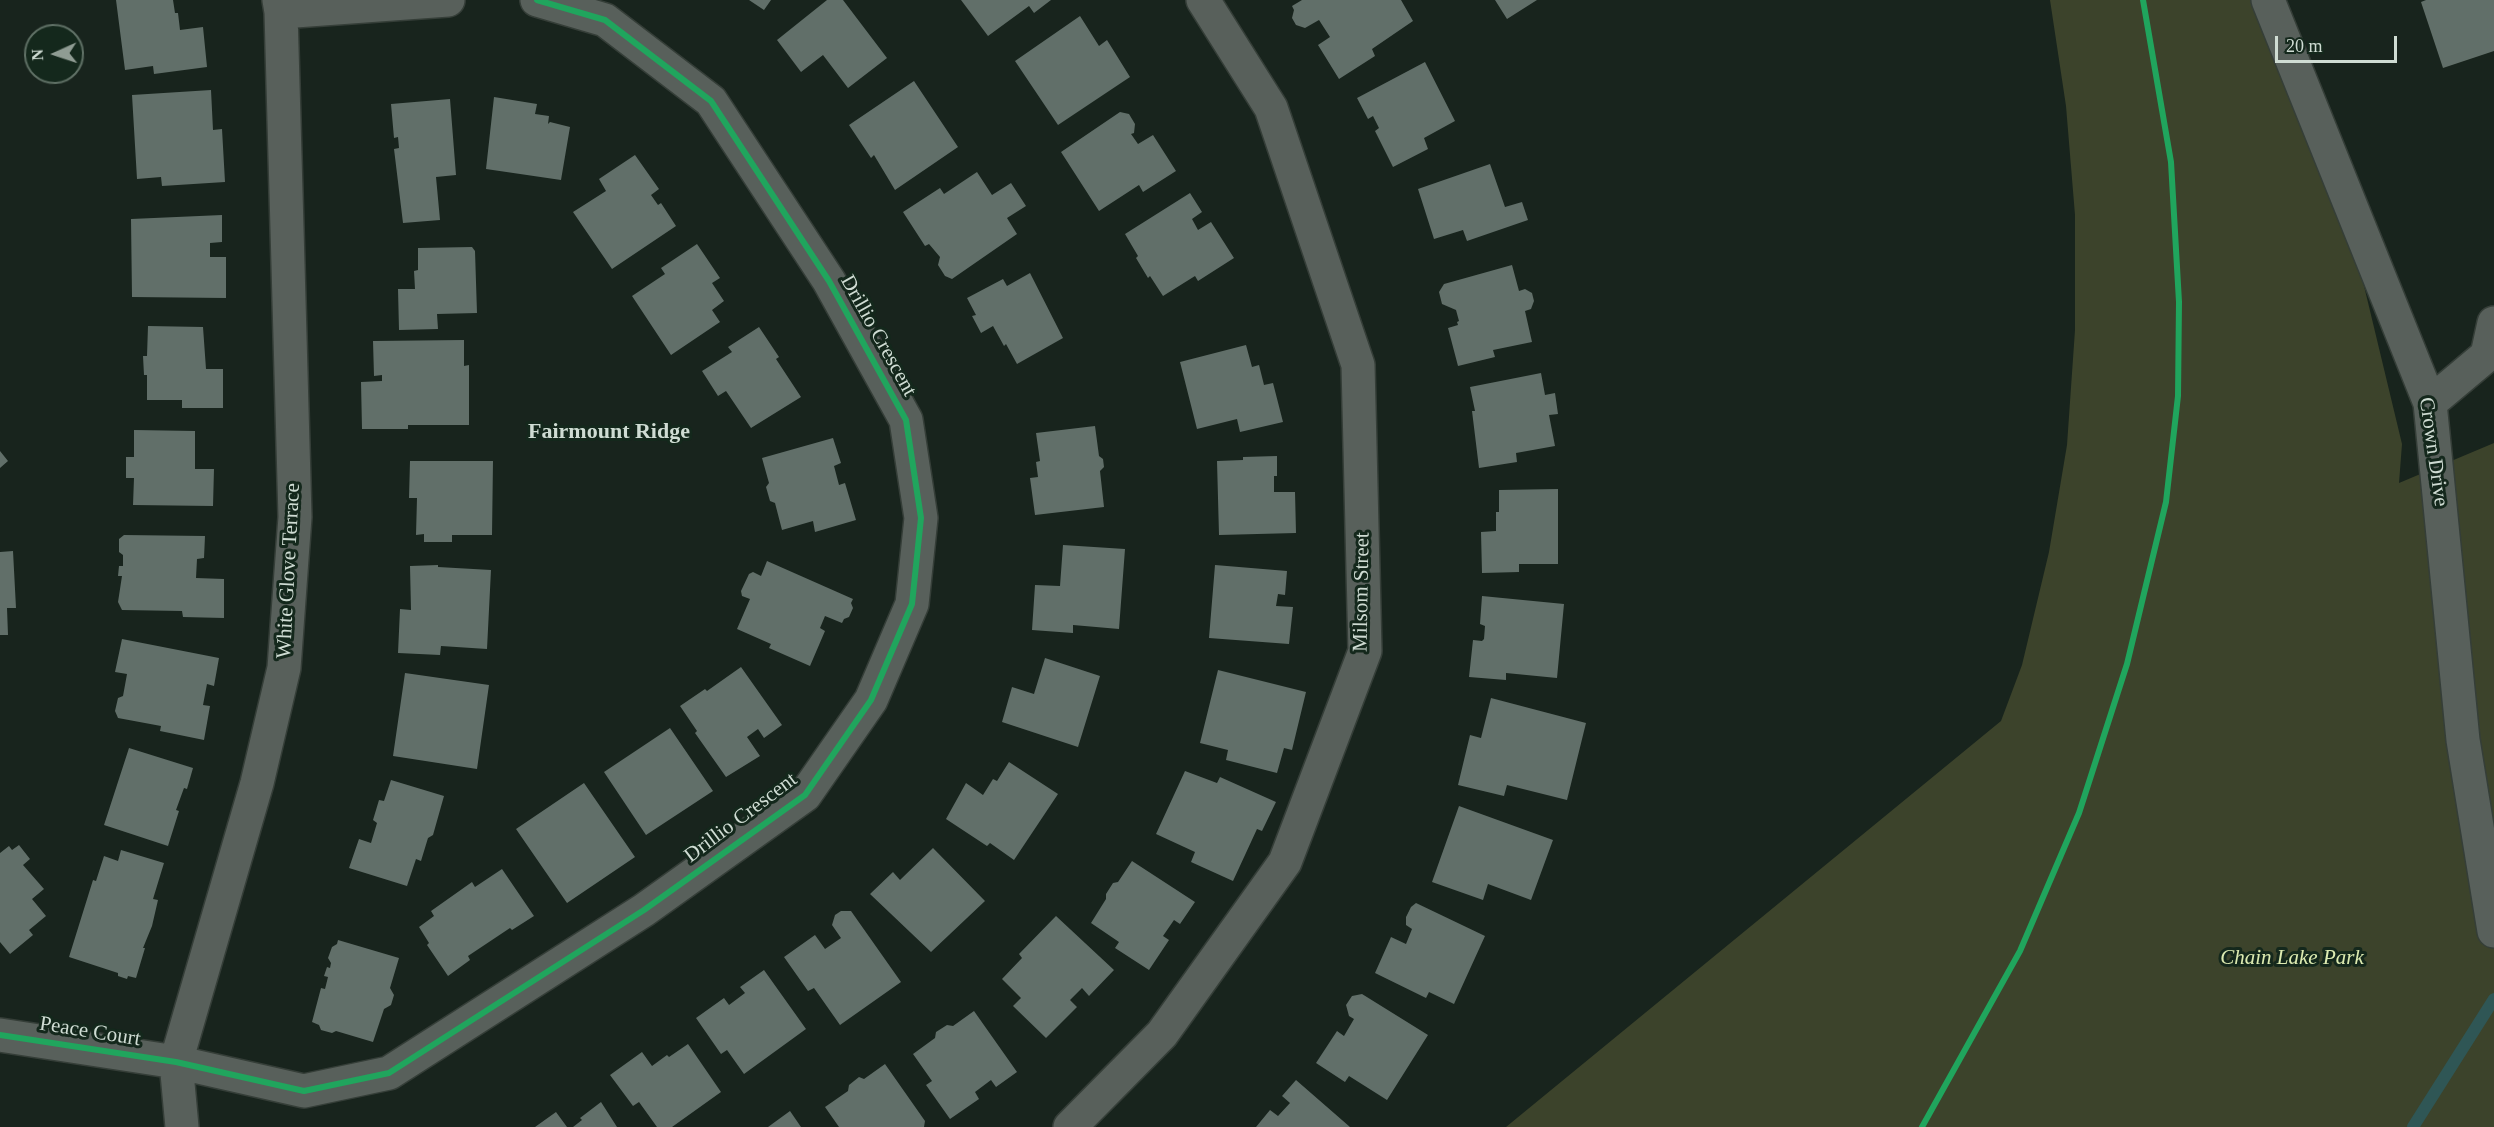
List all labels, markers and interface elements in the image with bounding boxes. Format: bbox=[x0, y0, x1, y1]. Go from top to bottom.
north arrow bbox=[24, 24, 84, 84]
scale bar bbox=[2278, 24, 2400, 62]
text: 20 m bbox=[2286, 36, 2323, 56]
text: N bbox=[29, 49, 46, 61]
street label: Drillio Crescent bbox=[834, 271, 922, 401]
street label: Crown Drive bbox=[2413, 396, 2453, 508]
district label: Fairmount Ridge bbox=[528, 419, 690, 445]
street label: White Glove Terrace bbox=[272, 483, 306, 659]
street label: Milsom Street bbox=[1348, 532, 1376, 652]
street label: Drillio Crescent bbox=[680, 767, 802, 869]
park label: Chain Lake Park bbox=[2220, 945, 2364, 971]
street label: Peace Court bbox=[38, 1012, 142, 1052]

